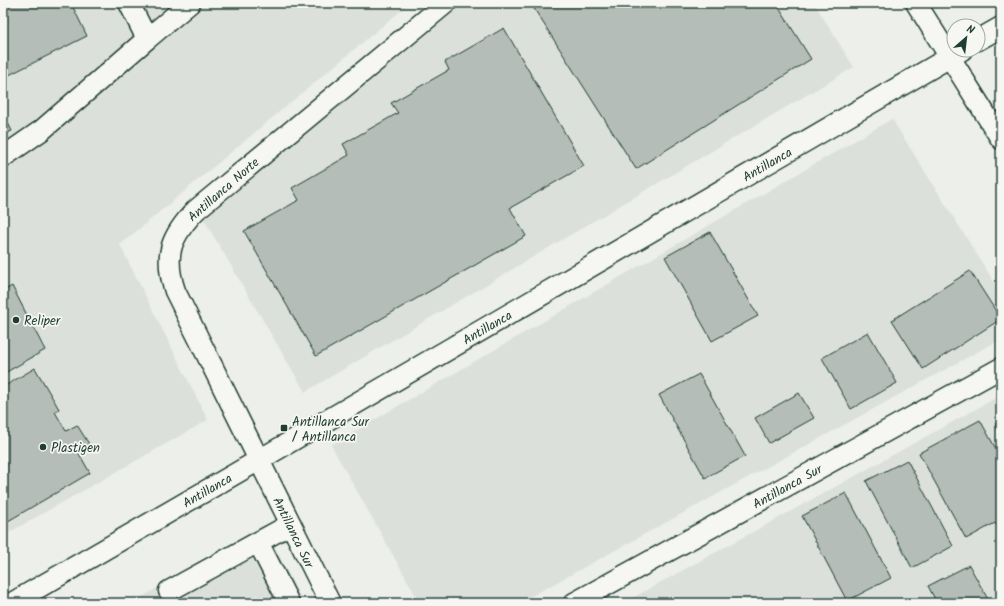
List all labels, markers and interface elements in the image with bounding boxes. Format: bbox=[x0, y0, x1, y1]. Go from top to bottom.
north arrow bbox=[946, 18, 986, 58]
text: N bbox=[963, 20, 978, 40]
street label: Antillanca bbox=[739, 143, 796, 188]
street label: Antillanca Norte bbox=[183, 153, 265, 227]
street label: Antillanca bbox=[459, 306, 516, 351]
place label: Reliper bbox=[24, 311, 61, 332]
marker: Reliper bbox=[11, 315, 21, 325]
place label: Antillanca Sur / Antillanca bbox=[292, 412, 370, 448]
marker: Antillanca Sur / Antillanca bbox=[279, 423, 289, 433]
place label: Plastigen bbox=[51, 438, 100, 459]
marker: Plastigen bbox=[38, 442, 48, 452]
street label: Antillanca Sur bbox=[749, 459, 827, 515]
street label: Antillanca bbox=[179, 469, 236, 514]
street label: Antillanca Sur bbox=[266, 493, 319, 572]

